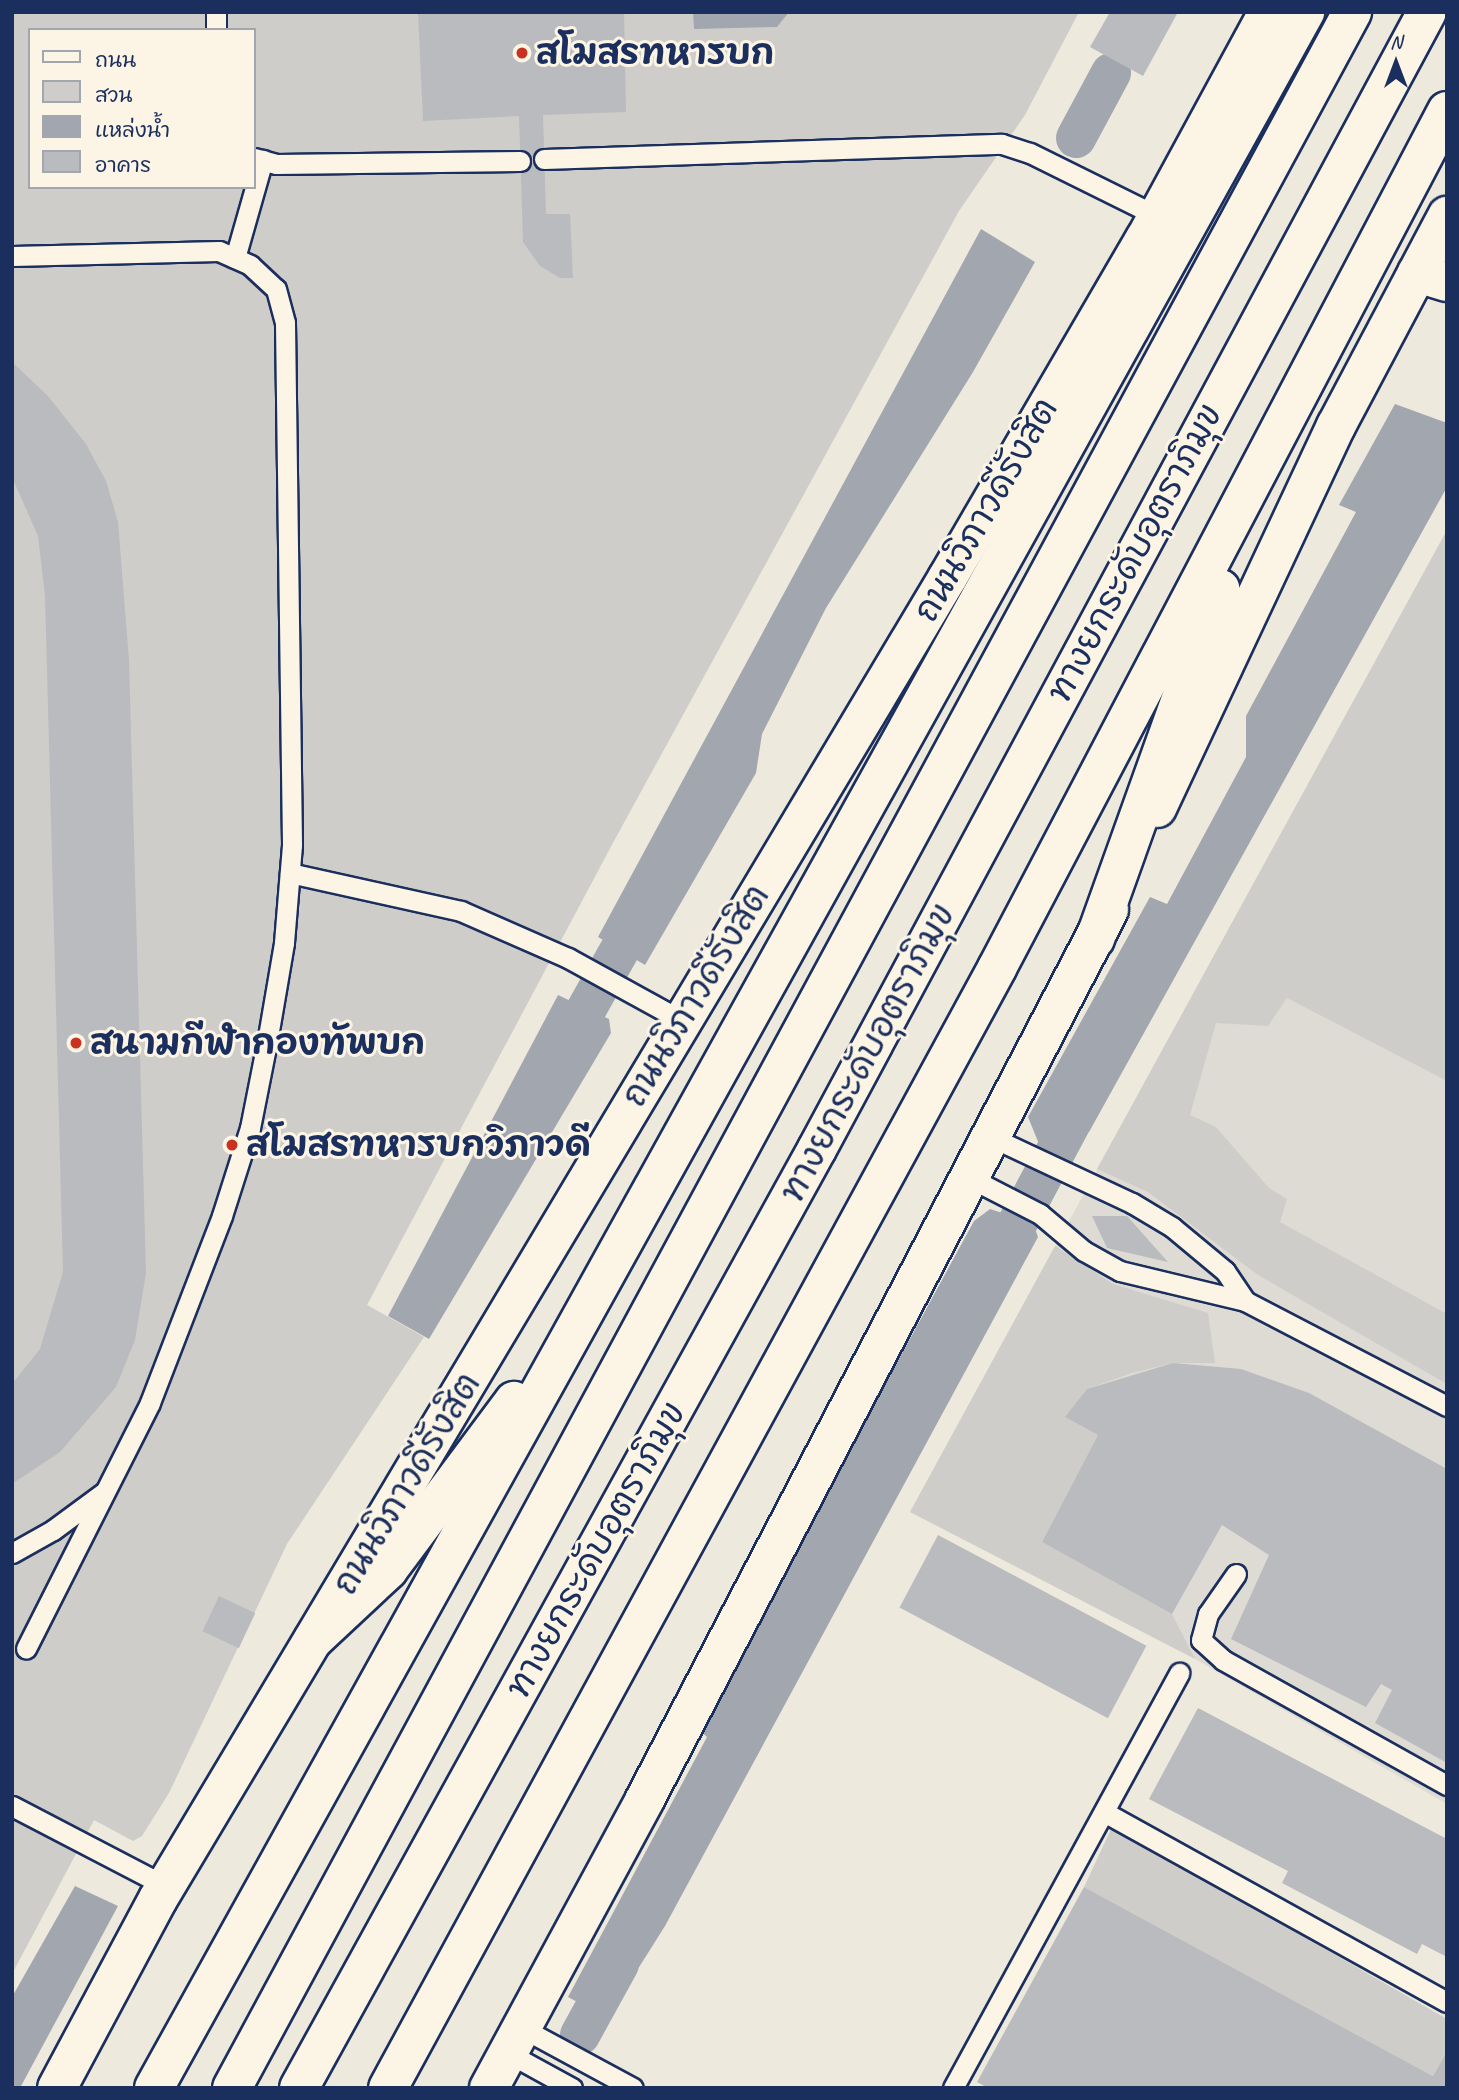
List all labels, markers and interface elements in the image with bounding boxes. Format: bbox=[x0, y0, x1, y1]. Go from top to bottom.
legend bbox=[28, 28, 256, 189]
north arrow bbox=[1361, 28, 1431, 98]
text: N bbox=[1390, 30, 1402, 54]
place label: สโมสรทหารบก bbox=[536, 32, 774, 74]
marker: สโมสรทหารบก bbox=[514, 45, 530, 61]
text: ถนน bbox=[95, 47, 136, 73]
text: สวน bbox=[95, 82, 132, 108]
text: แหล่งน้ำ bbox=[95, 117, 170, 143]
text: อาคาร bbox=[95, 152, 151, 178]
street label: ถนนวิภาวดีรังสิต bbox=[905, 391, 1067, 629]
street label: ทางยกระดับอุตราภิมุข bbox=[1038, 396, 1232, 710]
street label: ถนนวิภาวดีรังสิต bbox=[613, 877, 779, 1115]
street label: ทางยกระดับอุตราภิมุข bbox=[771, 896, 965, 1210]
place label: สนามกีฬากองทัพบก bbox=[90, 1022, 425, 1064]
marker: สนามกีฬากองทัพบก bbox=[68, 1035, 84, 1051]
place label: สโมสรทหารบกวิภาวดี bbox=[246, 1124, 591, 1166]
marker: สโมสรทหารบกวิภาวดี bbox=[224, 1137, 240, 1153]
street label: ถนนวิภาวดีรังสิต bbox=[324, 1365, 490, 1603]
street label: ทางยกระดับอุตราภิมุข bbox=[497, 1395, 695, 1705]

